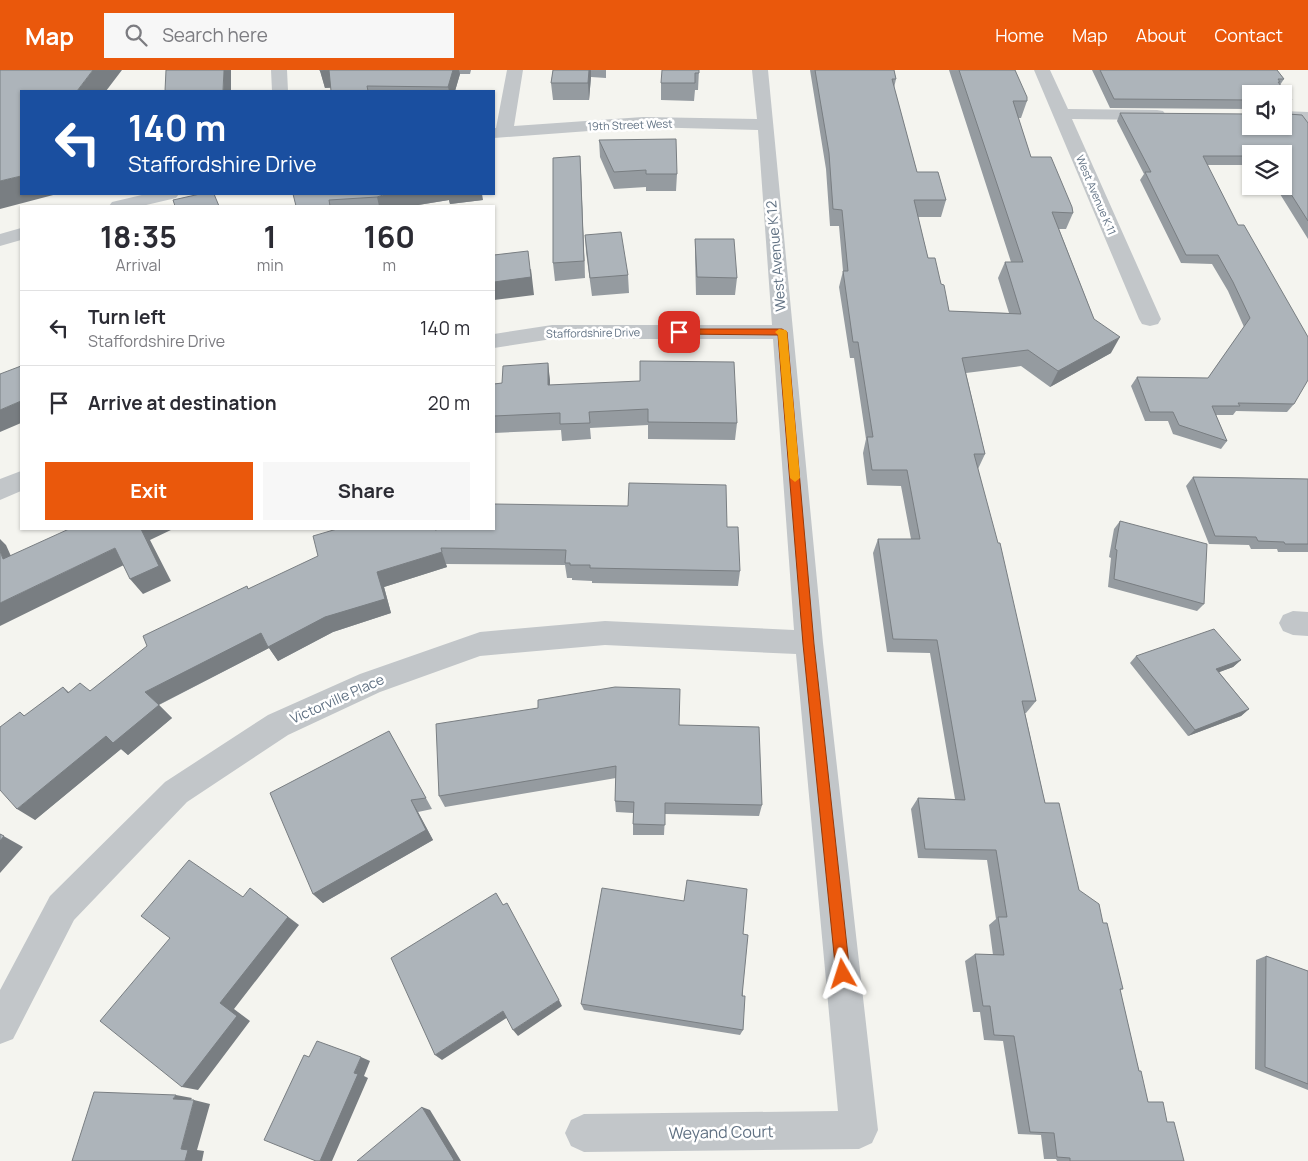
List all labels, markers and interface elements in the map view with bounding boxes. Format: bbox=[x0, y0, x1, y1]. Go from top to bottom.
search box bbox=[104, 13, 454, 58]
text: Map bbox=[25, 19, 74, 52]
icon: search bbox=[122, 21, 150, 49]
text: Search here bbox=[162, 22, 268, 48]
text: Home bbox=[995, 23, 1044, 47]
text: Map bbox=[1072, 23, 1108, 47]
text: About bbox=[1136, 23, 1186, 47]
text: Contact bbox=[1214, 23, 1283, 47]
map controls bbox=[1242, 85, 1292, 195]
button: sound bbox=[1242, 85, 1292, 135]
text: 140 m bbox=[128, 104, 226, 152]
icon: left bbox=[45, 110, 110, 175]
street label: 19th Street West bbox=[587, 116, 673, 133]
button: layers bbox=[1242, 145, 1292, 195]
text: Staffordshire Drive bbox=[128, 149, 317, 179]
street label: West Avenue K 11 bbox=[1073, 153, 1120, 237]
street label: West Avenue K 12 bbox=[761, 200, 790, 312]
text: 18:35 bbox=[100, 216, 177, 257]
text: 1 bbox=[264, 216, 277, 257]
text: 160 bbox=[364, 216, 415, 257]
text: Arrival bbox=[116, 254, 161, 276]
text: min bbox=[257, 254, 284, 276]
text: m bbox=[382, 254, 396, 276]
text: Turn left bbox=[88, 304, 166, 330]
pin bbox=[658, 311, 700, 353]
icon: left bbox=[45, 314, 73, 342]
text: 140 m bbox=[420, 315, 470, 341]
icon: arrive bbox=[665, 318, 693, 346]
street label: Staffordshire Drive bbox=[546, 324, 641, 341]
text: Staffordshire Drive bbox=[88, 330, 225, 352]
icon: arrive bbox=[45, 389, 73, 417]
text: Arrive at destination bbox=[88, 390, 277, 416]
text: 20 m bbox=[428, 390, 470, 416]
button: Exit bbox=[45, 462, 253, 520]
button: Share bbox=[263, 462, 470, 520]
street label: Victorville Place bbox=[287, 669, 387, 728]
position arrow bbox=[816, 947, 868, 999]
street label: Weyand Court bbox=[668, 1120, 774, 1144]

